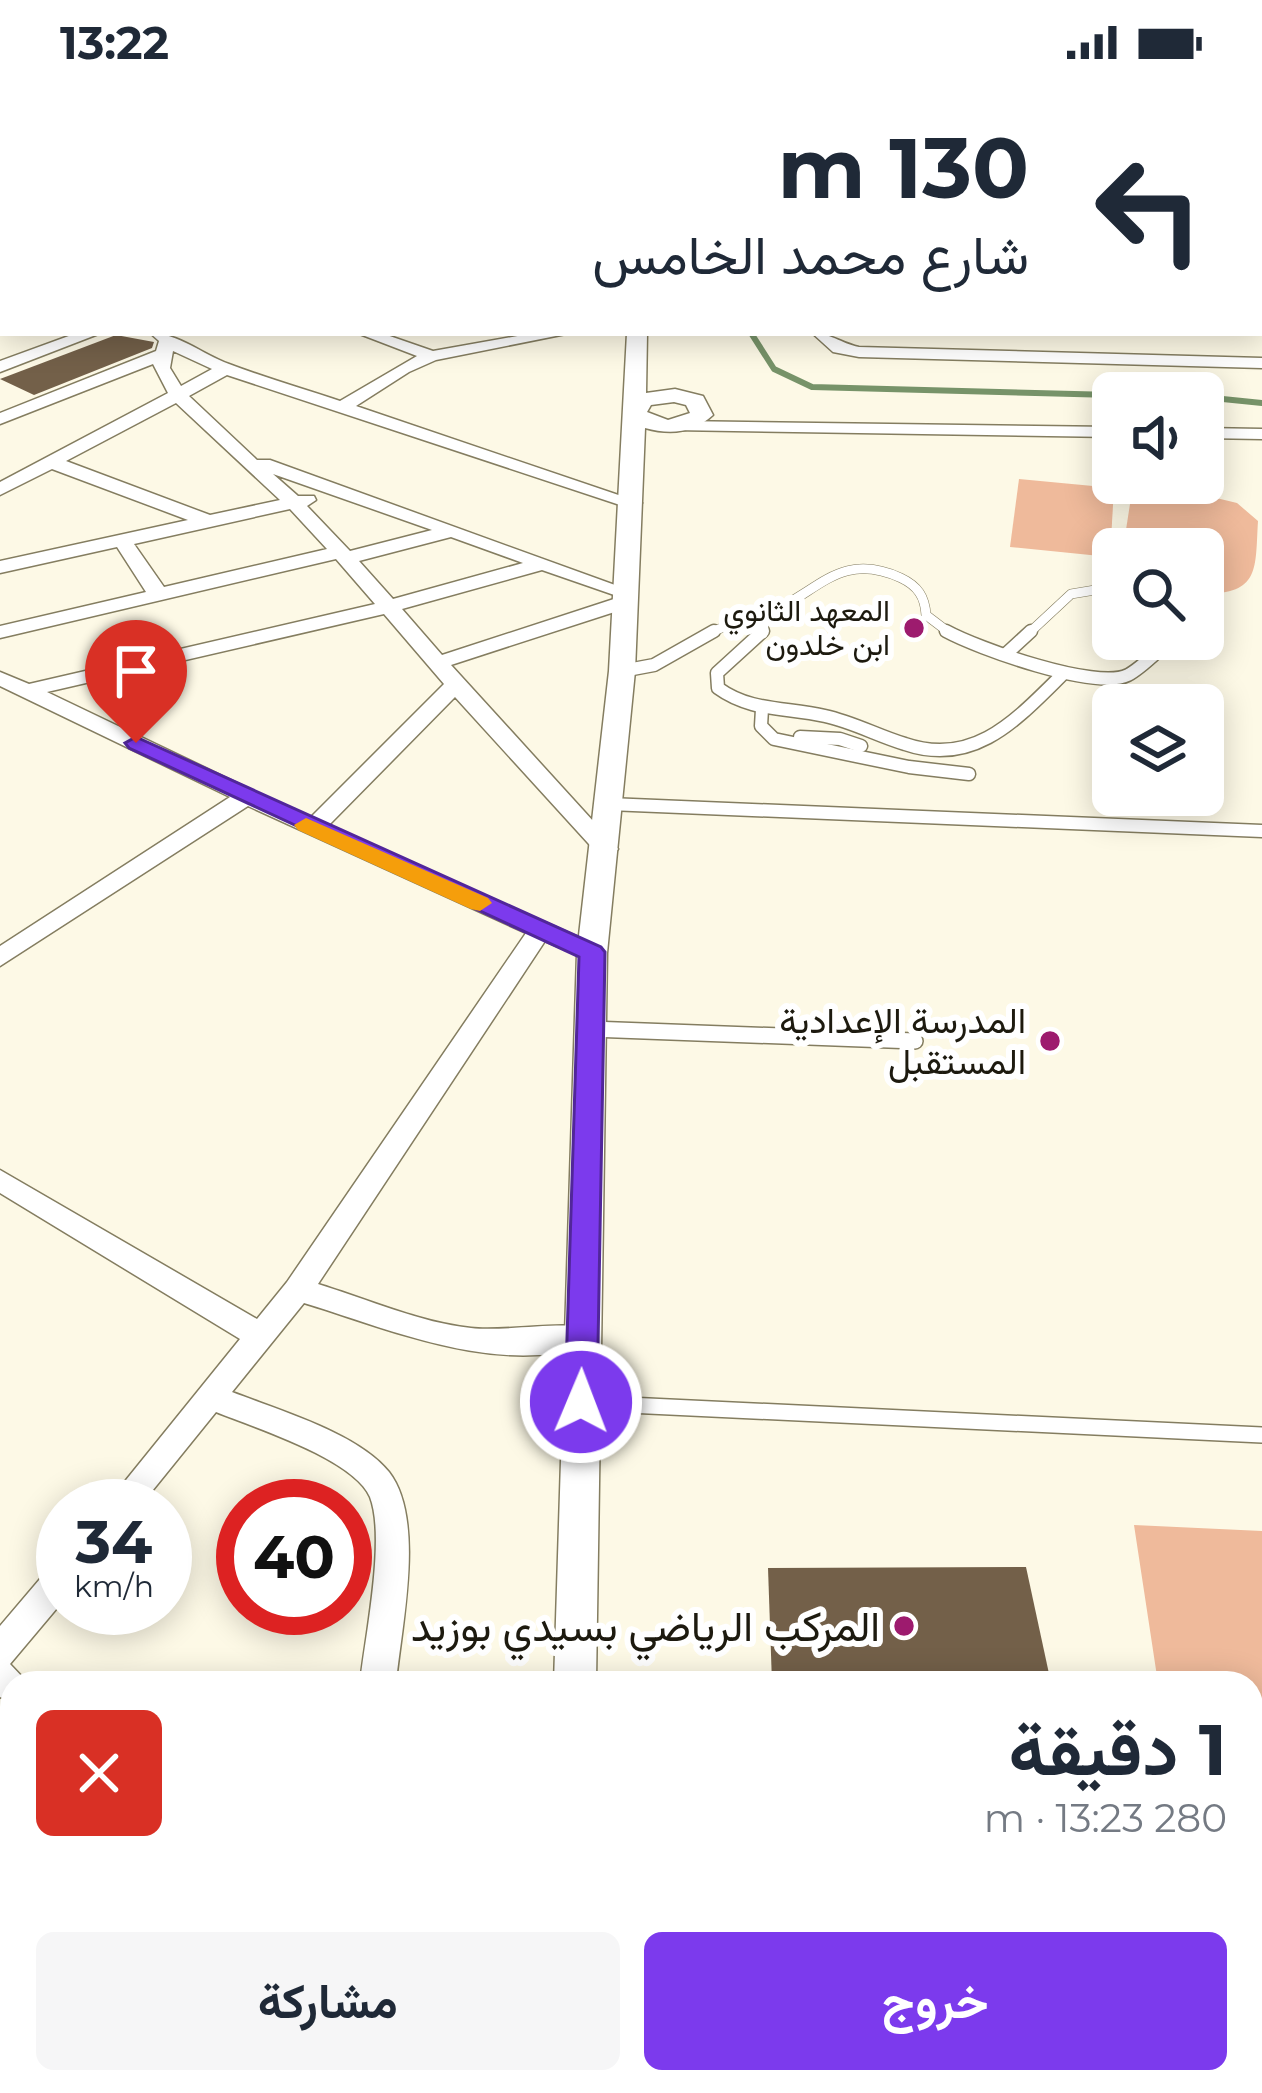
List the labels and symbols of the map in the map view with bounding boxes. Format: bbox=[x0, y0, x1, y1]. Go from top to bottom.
place label: المعهد الثانوي ابن خلدون bbox=[723, 592, 890, 663]
marker: المعهد الثانوي ابن خلدون bbox=[901, 615, 927, 641]
pin bbox=[85, 620, 187, 743]
place label: المدرسة الإعدادية المستقبل bbox=[779, 998, 1026, 1083]
marker: المدرسة الإعدادية المستقبل bbox=[1037, 1028, 1063, 1054]
position arrow bbox=[518, 1339, 644, 1465]
speed limit sign: 40 bbox=[216, 1479, 372, 1635]
place label: المركب الرياضي بسيدي بوزيد bbox=[411, 1600, 880, 1661]
marker: المركب الرياضي بسيدي بوزيد bbox=[891, 1613, 917, 1639]

